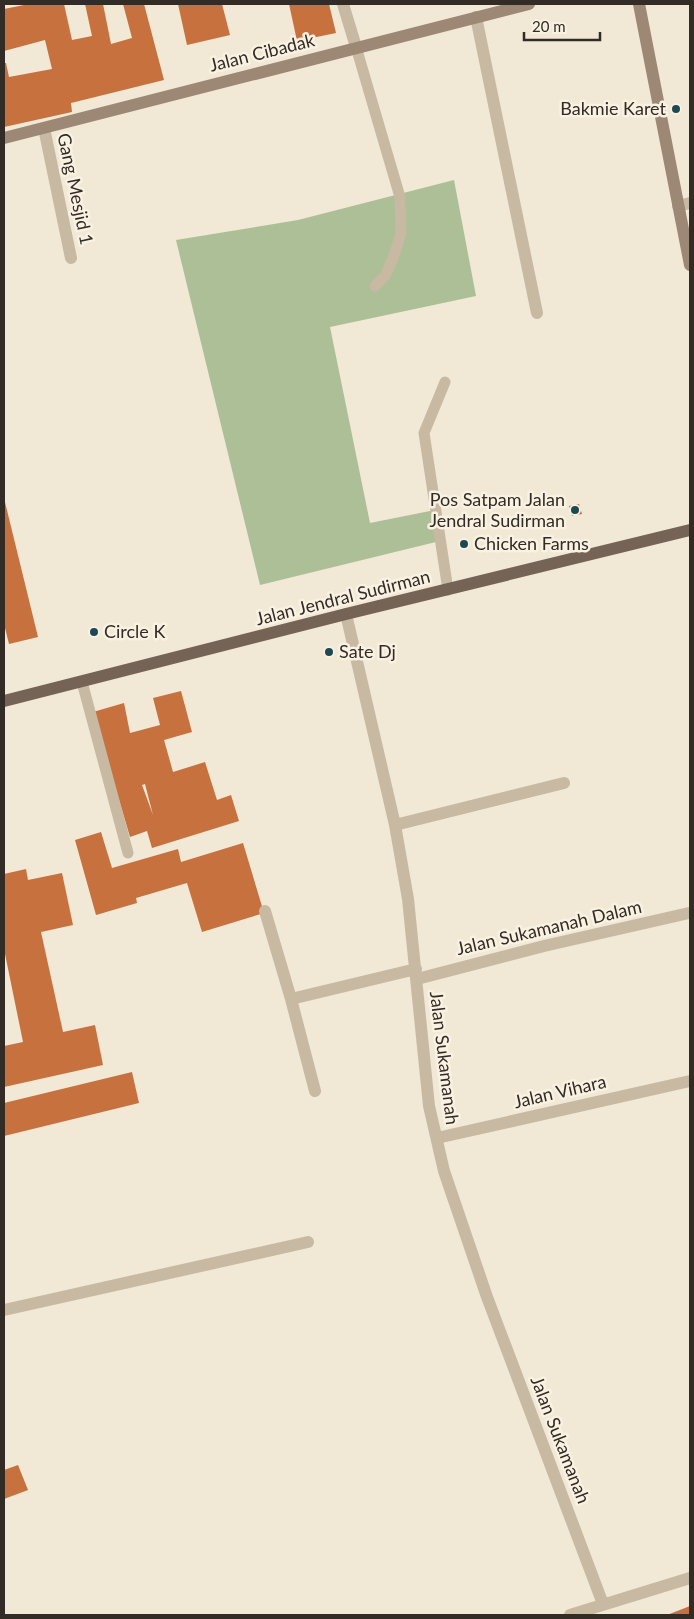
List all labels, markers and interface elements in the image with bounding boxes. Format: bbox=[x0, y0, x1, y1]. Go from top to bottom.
scale bar bbox=[524, 10, 600, 42]
text: 20 m bbox=[532, 17, 566, 35]
street label: Jalan Cibadak bbox=[207, 28, 317, 76]
place label: Bakmie Karet bbox=[560, 97, 667, 119]
marker: Bakmie Karet bbox=[670, 103, 682, 115]
street label: Gang Mesjid 1 bbox=[53, 131, 99, 247]
place label: Pos Satpam Jalan Jendral Sudirman bbox=[430, 488, 565, 531]
marker: Pos Satpam Jalan Jendral Sudirman bbox=[569, 504, 581, 516]
place label: Chicken Farms bbox=[474, 532, 589, 554]
marker: Chicken Farms bbox=[458, 538, 470, 550]
street label: Jalan Jendral Sudirman bbox=[253, 565, 432, 629]
place label: Circle K bbox=[104, 620, 165, 642]
marker: Circle K bbox=[88, 626, 100, 638]
place label: Sate Dj bbox=[339, 640, 396, 662]
marker: Sate Dj bbox=[323, 646, 335, 658]
street label: Jalan Sukamanah Dalam bbox=[454, 895, 644, 959]
street label: Jalan Sukamanah bbox=[426, 990, 464, 1126]
street label: Jalan Vihara bbox=[511, 1070, 608, 1112]
street label: Jalan Sukamanah bbox=[527, 1373, 595, 1506]

